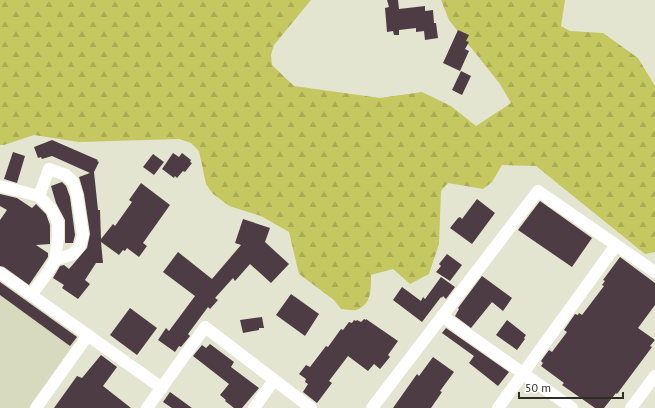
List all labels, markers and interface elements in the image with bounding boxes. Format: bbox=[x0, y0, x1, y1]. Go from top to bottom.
scale bar bbox=[519, 374, 623, 400]
text: 50 m bbox=[525, 380, 551, 395]

